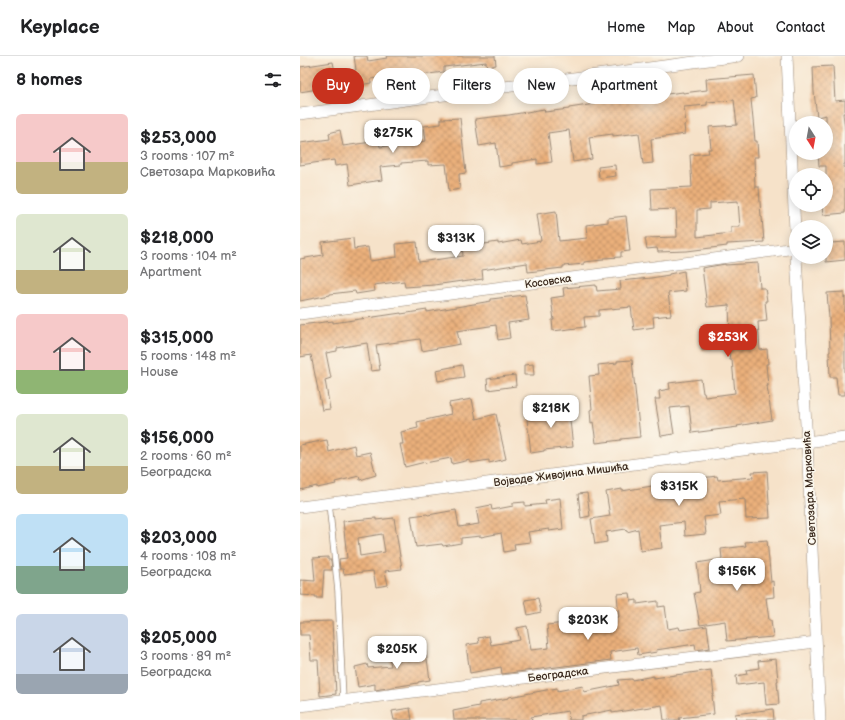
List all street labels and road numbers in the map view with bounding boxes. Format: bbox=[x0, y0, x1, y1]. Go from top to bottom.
street label: Косовска bbox=[524, 272, 573, 291]
street label: Светозара Марковића bbox=[800, 430, 819, 545]
street label: Војводе Живојина Мишића bbox=[493, 460, 630, 489]
street label: Београдска bbox=[527, 664, 589, 685]

